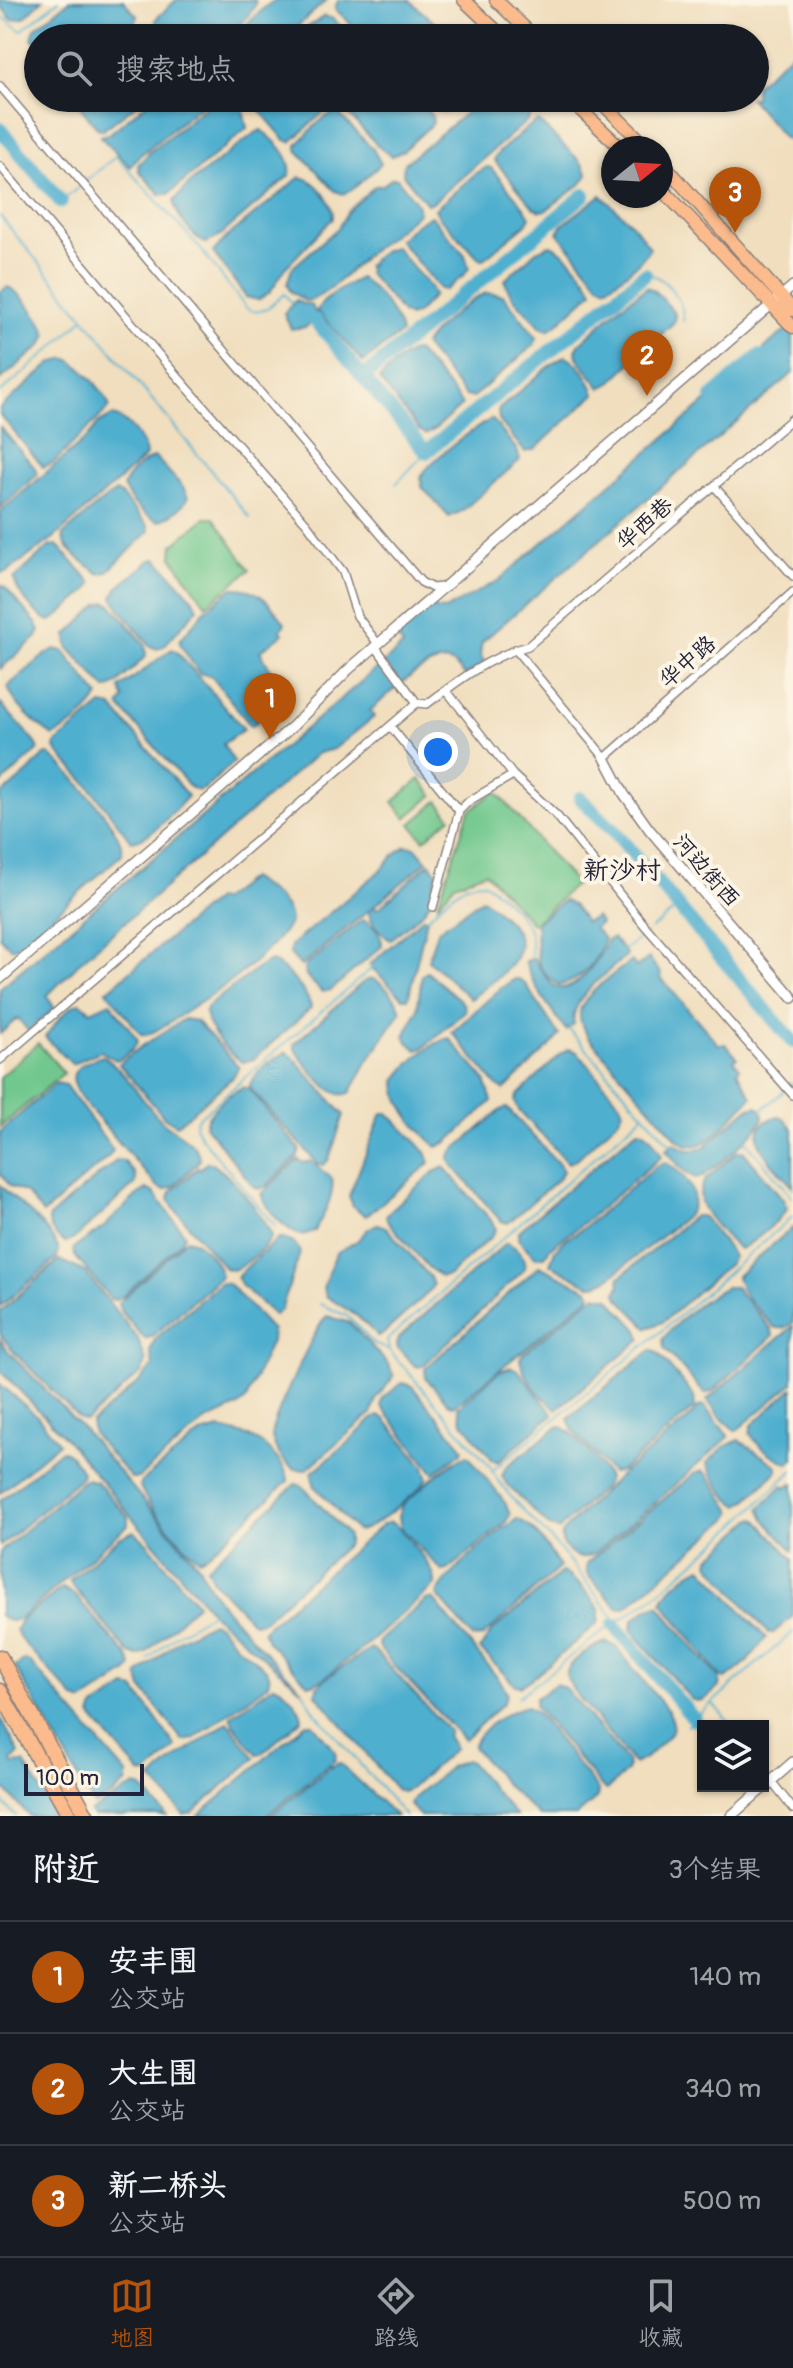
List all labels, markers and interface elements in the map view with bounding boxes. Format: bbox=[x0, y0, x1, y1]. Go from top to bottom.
search box bbox=[24, 24, 769, 112]
icon: search bbox=[52, 46, 96, 90]
text: 搜索地点 bbox=[116, 51, 236, 88]
north arrow bbox=[601, 136, 673, 208]
pin: 3 bbox=[709, 167, 761, 233]
pin: 2 bbox=[621, 330, 673, 396]
street label: 华西巷 bbox=[611, 492, 679, 556]
street label: 华中路 bbox=[654, 630, 722, 694]
pin: 1 bbox=[244, 673, 296, 739]
your location bbox=[418, 732, 458, 772]
street label: 河边街西 bbox=[667, 828, 746, 913]
district label: 新沙村 bbox=[583, 855, 661, 887]
map controls bbox=[697, 1720, 769, 1792]
button: layers bbox=[697, 1720, 769, 1792]
scale bar bbox=[24, 1760, 144, 1796]
text: 100 m bbox=[36, 1764, 99, 1792]
text: 附近 bbox=[32, 1848, 100, 1891]
text: 3个结果 bbox=[668, 1854, 761, 1886]
text: 安丰围 bbox=[108, 1943, 198, 1980]
text: 1 bbox=[53, 1961, 63, 1993]
text: 140 m bbox=[689, 1961, 761, 1993]
text: 公交站 bbox=[108, 1983, 186, 2015]
text: 大生围 bbox=[108, 2055, 198, 2092]
text: 2 bbox=[51, 2073, 65, 2105]
text: 340 m bbox=[685, 2073, 761, 2105]
text: 公交站 bbox=[108, 2095, 186, 2127]
text: 新二桥头 bbox=[108, 2167, 228, 2204]
text: 3 bbox=[51, 2185, 65, 2217]
text: 500 m bbox=[683, 2185, 761, 2217]
text: 公交站 bbox=[108, 2207, 186, 2239]
tab: 地图 bbox=[110, 2274, 154, 2352]
tab: 路线 bbox=[374, 2274, 419, 2352]
tab: 收藏 bbox=[639, 2274, 683, 2352]

